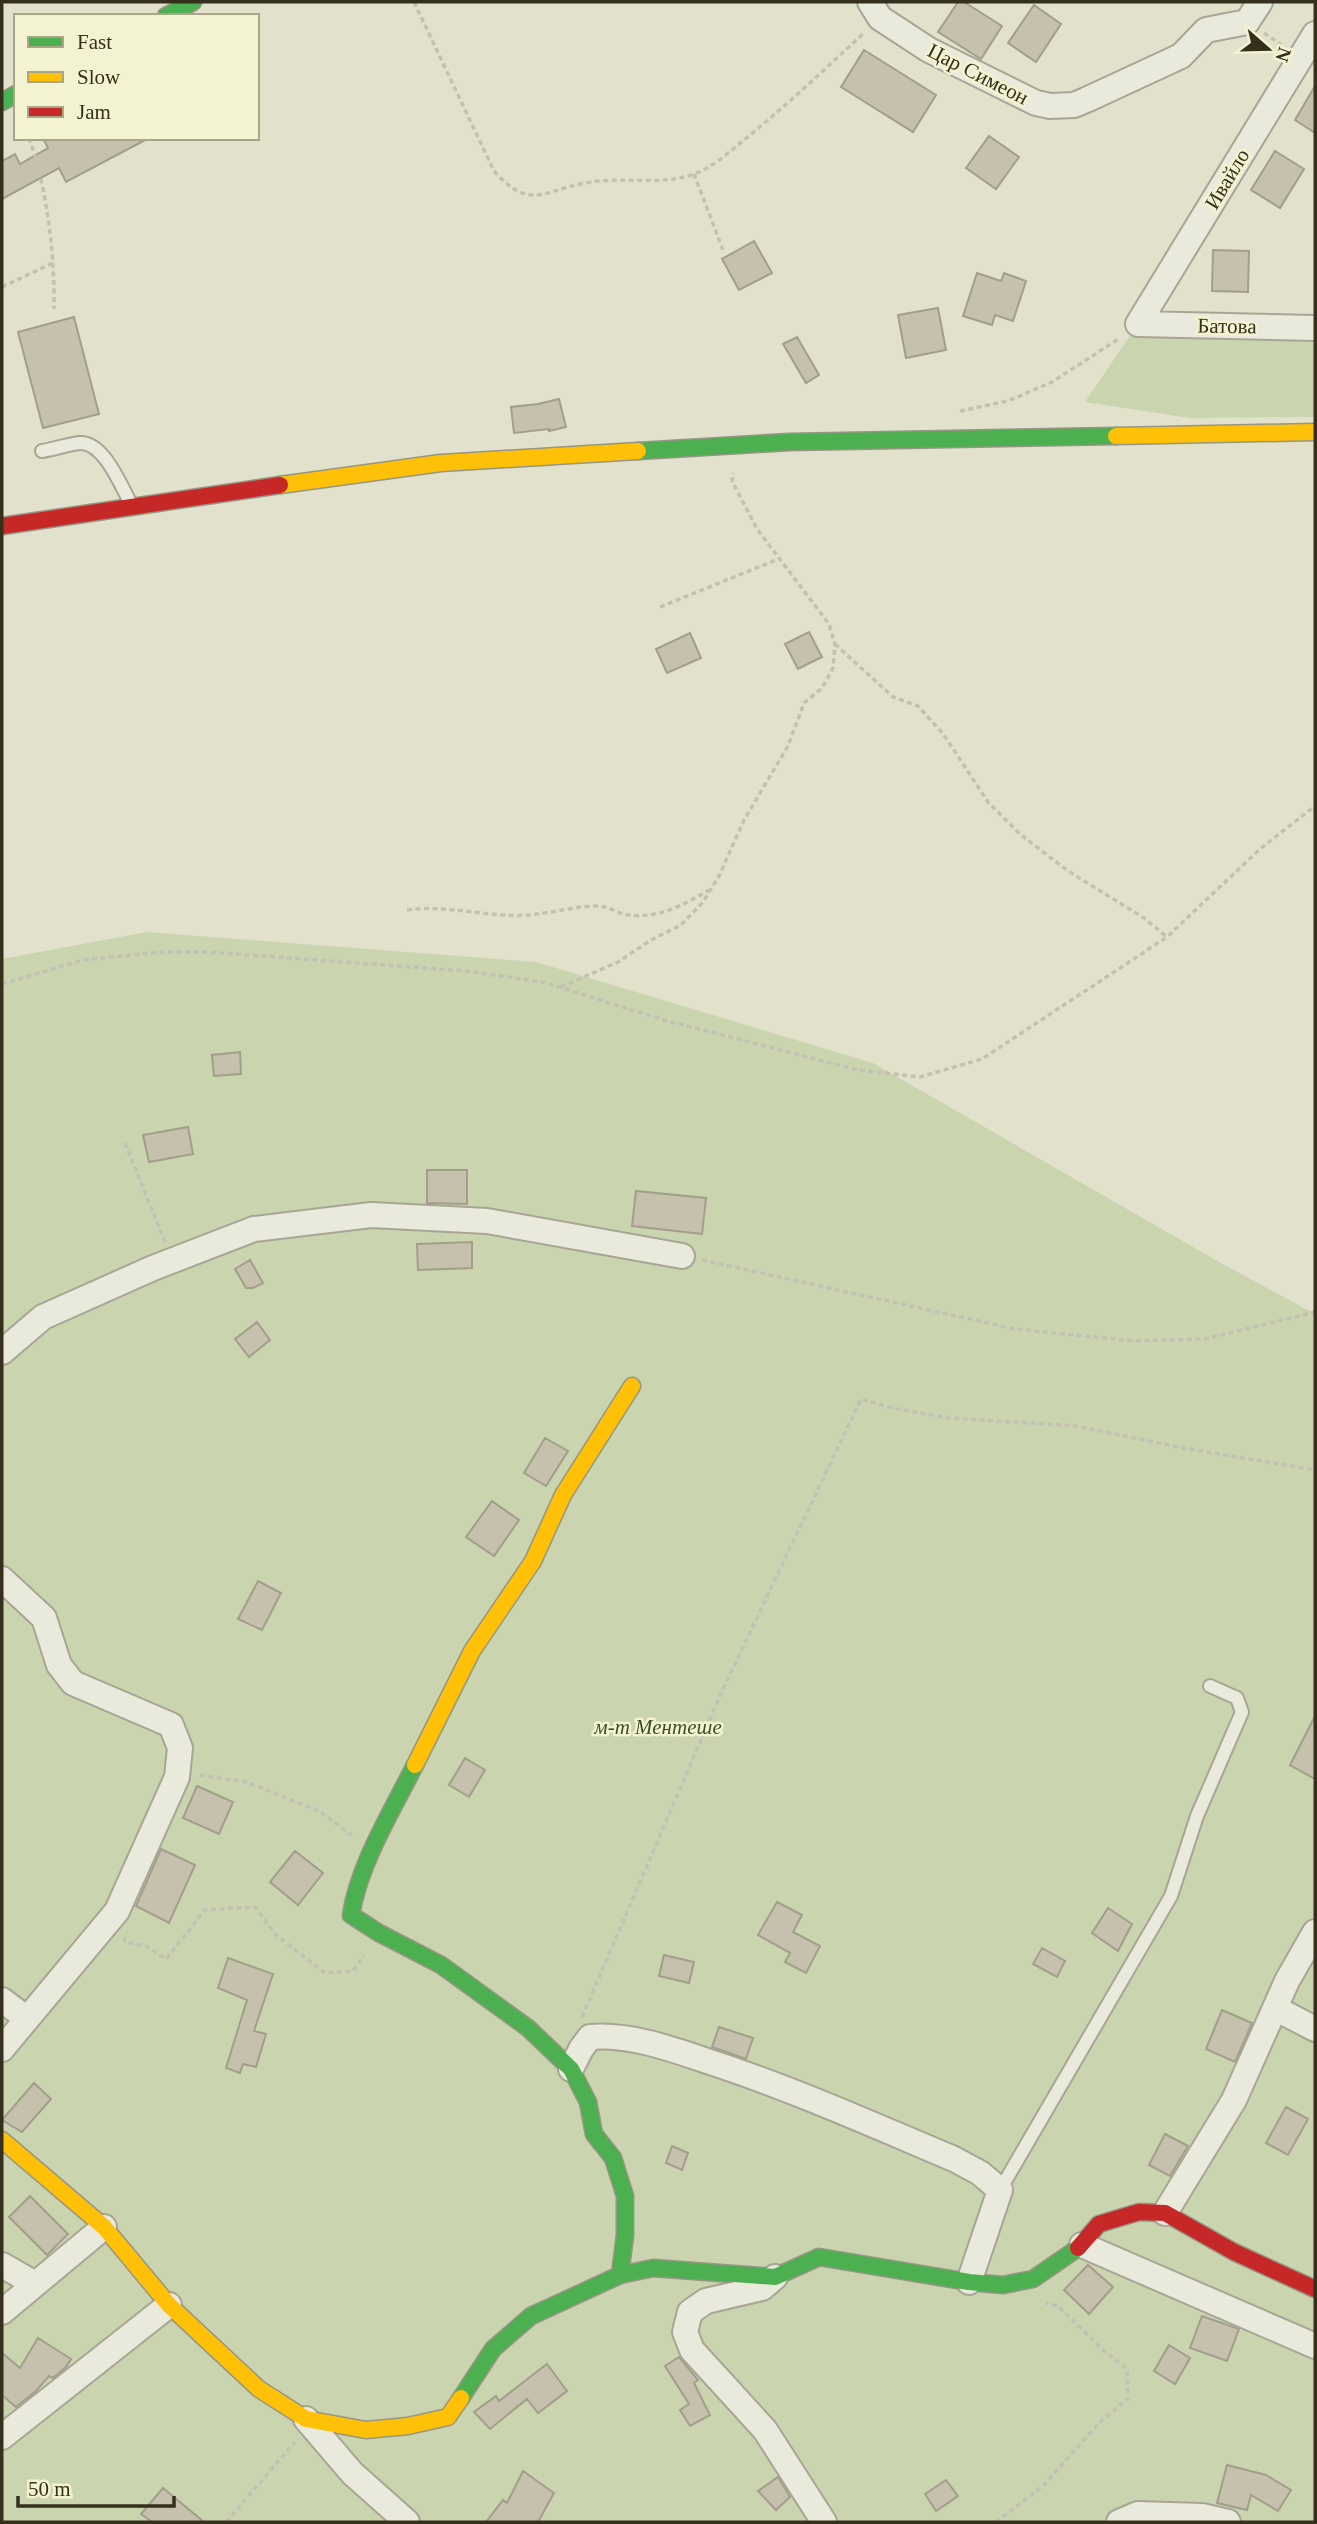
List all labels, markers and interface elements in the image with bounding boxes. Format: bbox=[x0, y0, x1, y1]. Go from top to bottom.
legend bbox=[14, 14, 259, 140]
north arrow bbox=[1233, 14, 1303, 84]
text: Fast bbox=[77, 30, 112, 54]
street label: Цар Симеон bbox=[924, 38, 1032, 110]
text: N bbox=[1271, 45, 1296, 65]
text: Slow bbox=[77, 65, 121, 89]
text: Jam bbox=[77, 100, 111, 124]
street label: Ивайло bbox=[1200, 144, 1254, 214]
street label: Батова bbox=[1197, 313, 1257, 339]
park label: м-т Ментeше bbox=[593, 1715, 722, 1739]
scale bar bbox=[18, 2464, 173, 2508]
text: 50 m bbox=[28, 2477, 71, 2501]

